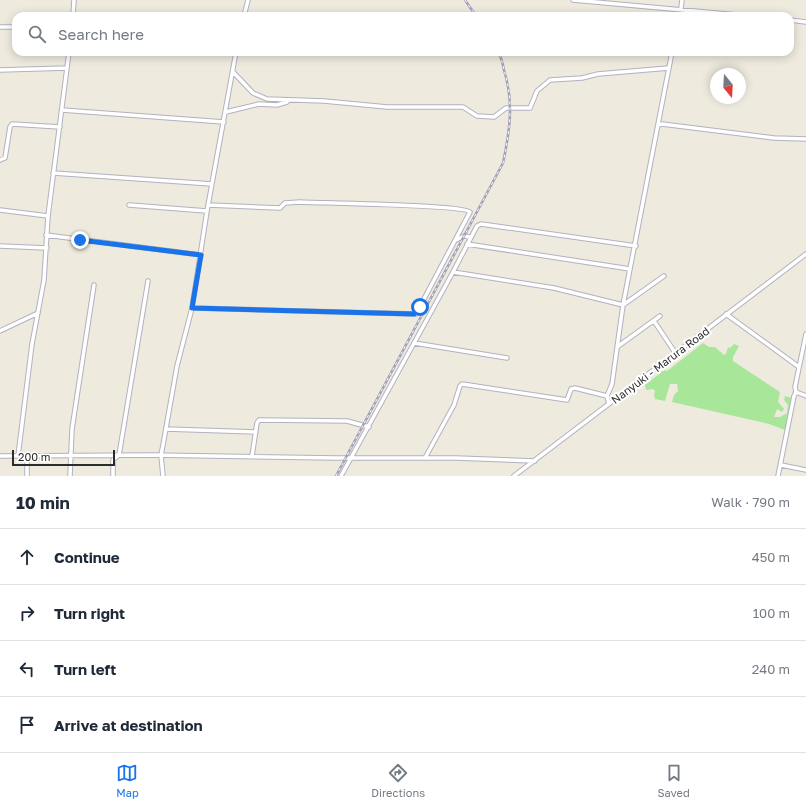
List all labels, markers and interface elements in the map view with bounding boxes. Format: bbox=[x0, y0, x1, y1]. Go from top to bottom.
search box bbox=[12, 12, 794, 56]
icon: search bbox=[26, 23, 48, 45]
text: Search here bbox=[58, 25, 144, 43]
north arrow bbox=[710, 68, 746, 104]
route end bbox=[71, 231, 89, 249]
route start bbox=[411, 298, 429, 316]
street label: Nanyuki - Marura Road bbox=[608, 324, 712, 406]
scale bar bbox=[12, 448, 115, 467]
text: 200 m bbox=[18, 450, 51, 463]
text: 10 min bbox=[16, 492, 70, 513]
text: Walk · 790 m bbox=[711, 494, 790, 510]
icon: ahead bbox=[16, 546, 38, 568]
text: Continue bbox=[54, 548, 120, 566]
text: 450 m bbox=[752, 549, 790, 565]
icon: right bbox=[16, 602, 38, 624]
text: Turn right bbox=[54, 604, 125, 622]
text: 100 m bbox=[753, 605, 790, 621]
icon: left bbox=[16, 658, 38, 680]
text: Turn left bbox=[54, 660, 116, 678]
text: 240 m bbox=[752, 661, 790, 677]
icon: arrive bbox=[16, 714, 38, 736]
text: Arrive at destination bbox=[54, 716, 203, 734]
tab: Map bbox=[116, 762, 139, 799]
tab: Directions bbox=[371, 762, 425, 799]
tab: Saved bbox=[658, 762, 690, 799]

